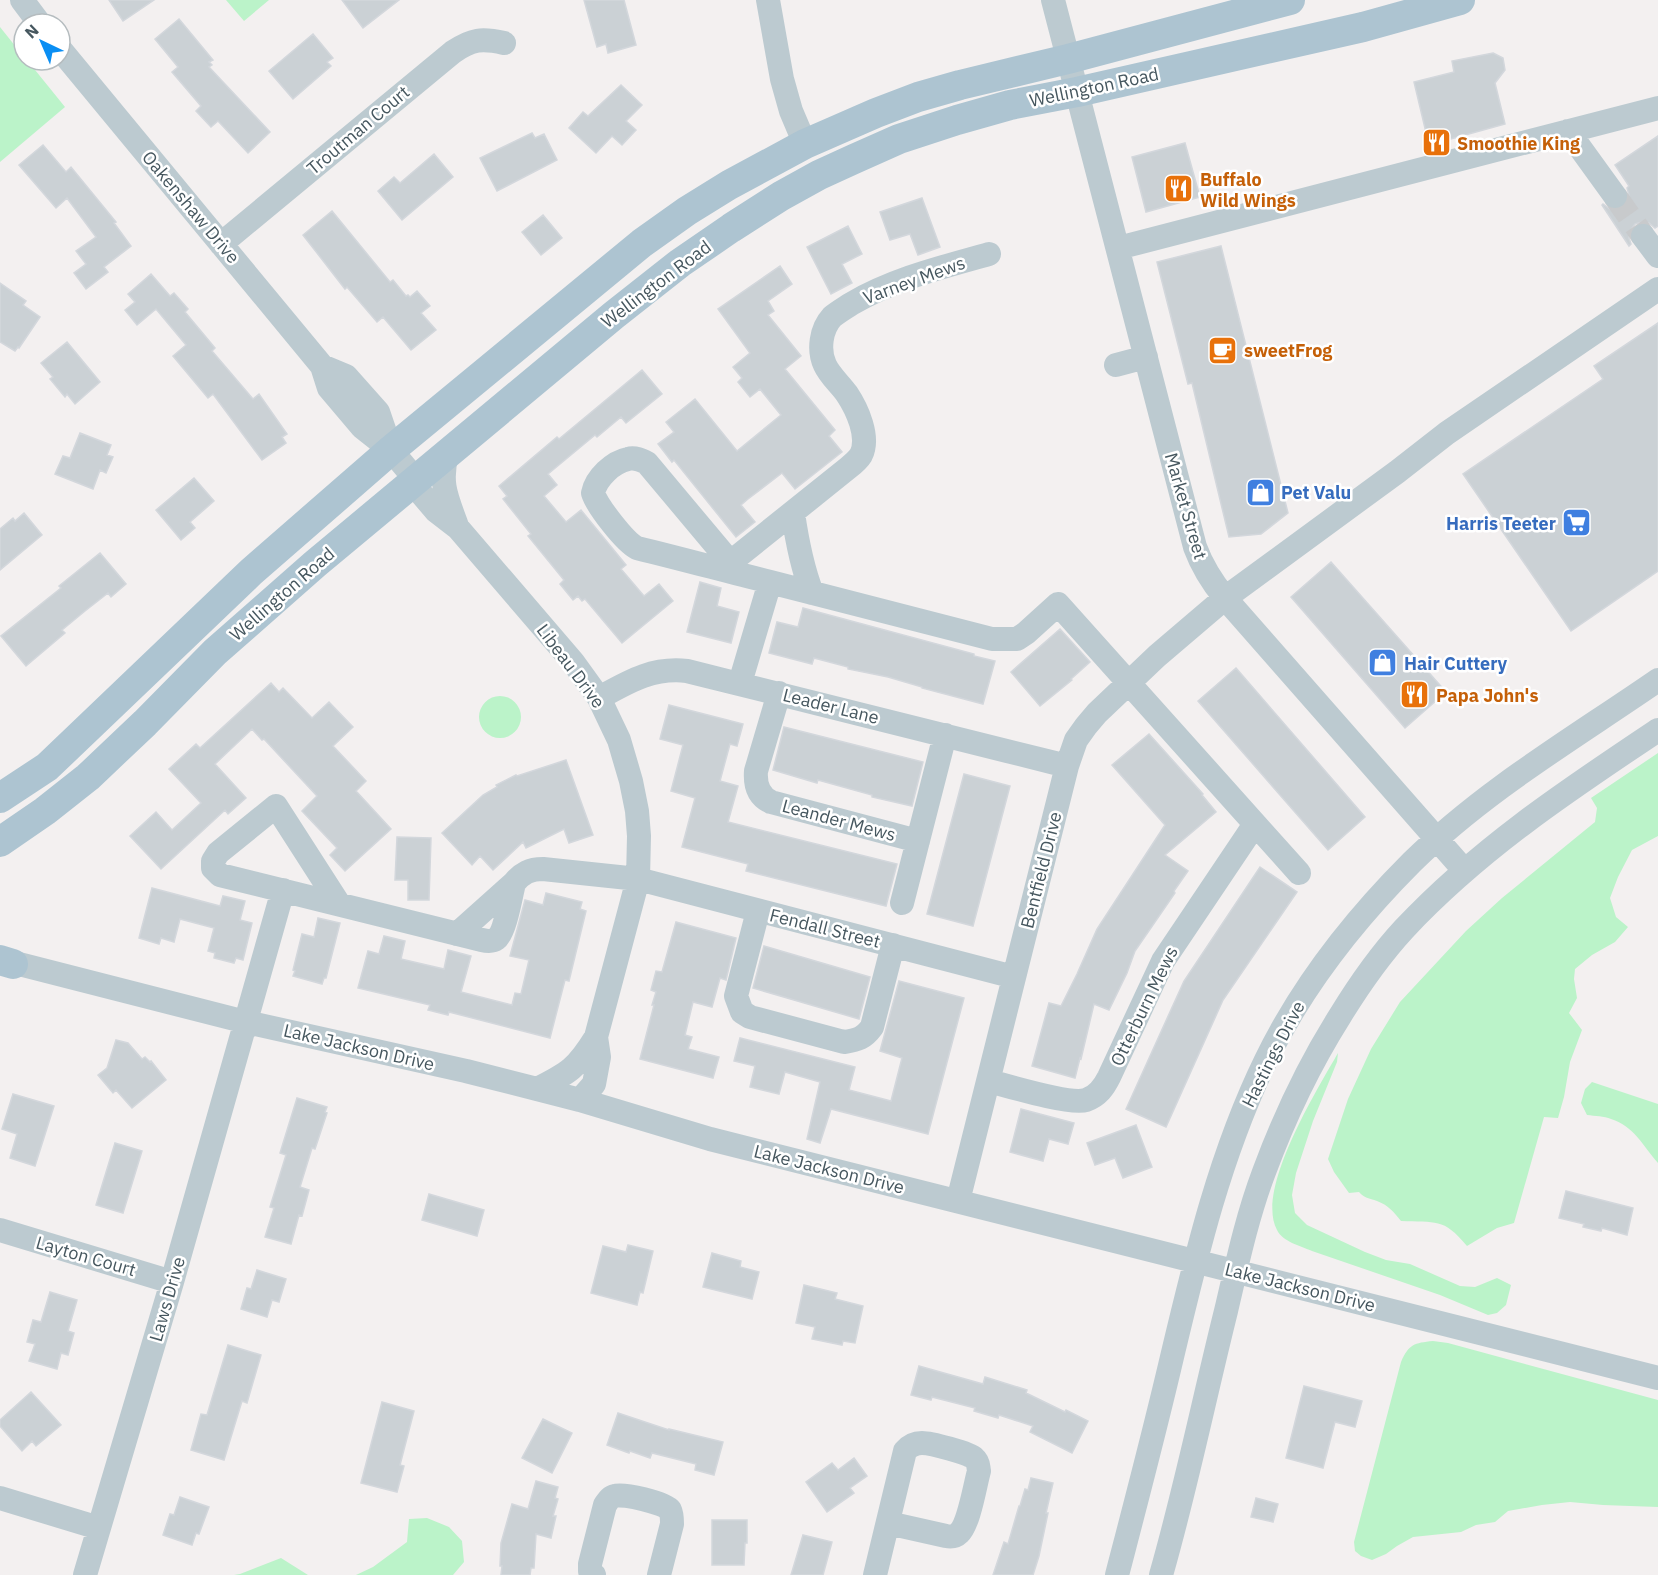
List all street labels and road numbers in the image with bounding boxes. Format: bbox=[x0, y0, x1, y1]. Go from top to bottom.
street label: Wellington Road bbox=[1027, 62, 1161, 112]
street label: Troutman Court bbox=[302, 80, 414, 180]
street label: Oakenshaw Drive bbox=[137, 146, 245, 268]
street label: Wellington Road bbox=[596, 235, 716, 333]
street label: Varney Mews bbox=[860, 251, 968, 309]
street label: Market Street bbox=[1160, 450, 1212, 562]
street label: Wellington Road bbox=[225, 542, 339, 646]
street label: Libeau Drive bbox=[532, 619, 610, 713]
street label: Leader Lane bbox=[781, 683, 882, 729]
street label: Leander Mews bbox=[780, 794, 898, 846]
street label: Bentfield Drive bbox=[1015, 809, 1067, 931]
street label: Fendall Street bbox=[767, 903, 883, 953]
street label: Otterburn Mews bbox=[1105, 942, 1183, 1070]
street label: Hastings Drive bbox=[1236, 997, 1310, 1111]
street label: Lake Jackson Drive bbox=[281, 1018, 437, 1076]
street label: Lake Jackson Drive bbox=[751, 1139, 907, 1199]
street label: Layton Court bbox=[33, 1231, 139, 1281]
street label: Laws Drive bbox=[144, 1254, 190, 1344]
street label: Lake Jackson Drive bbox=[1222, 1257, 1378, 1317]

